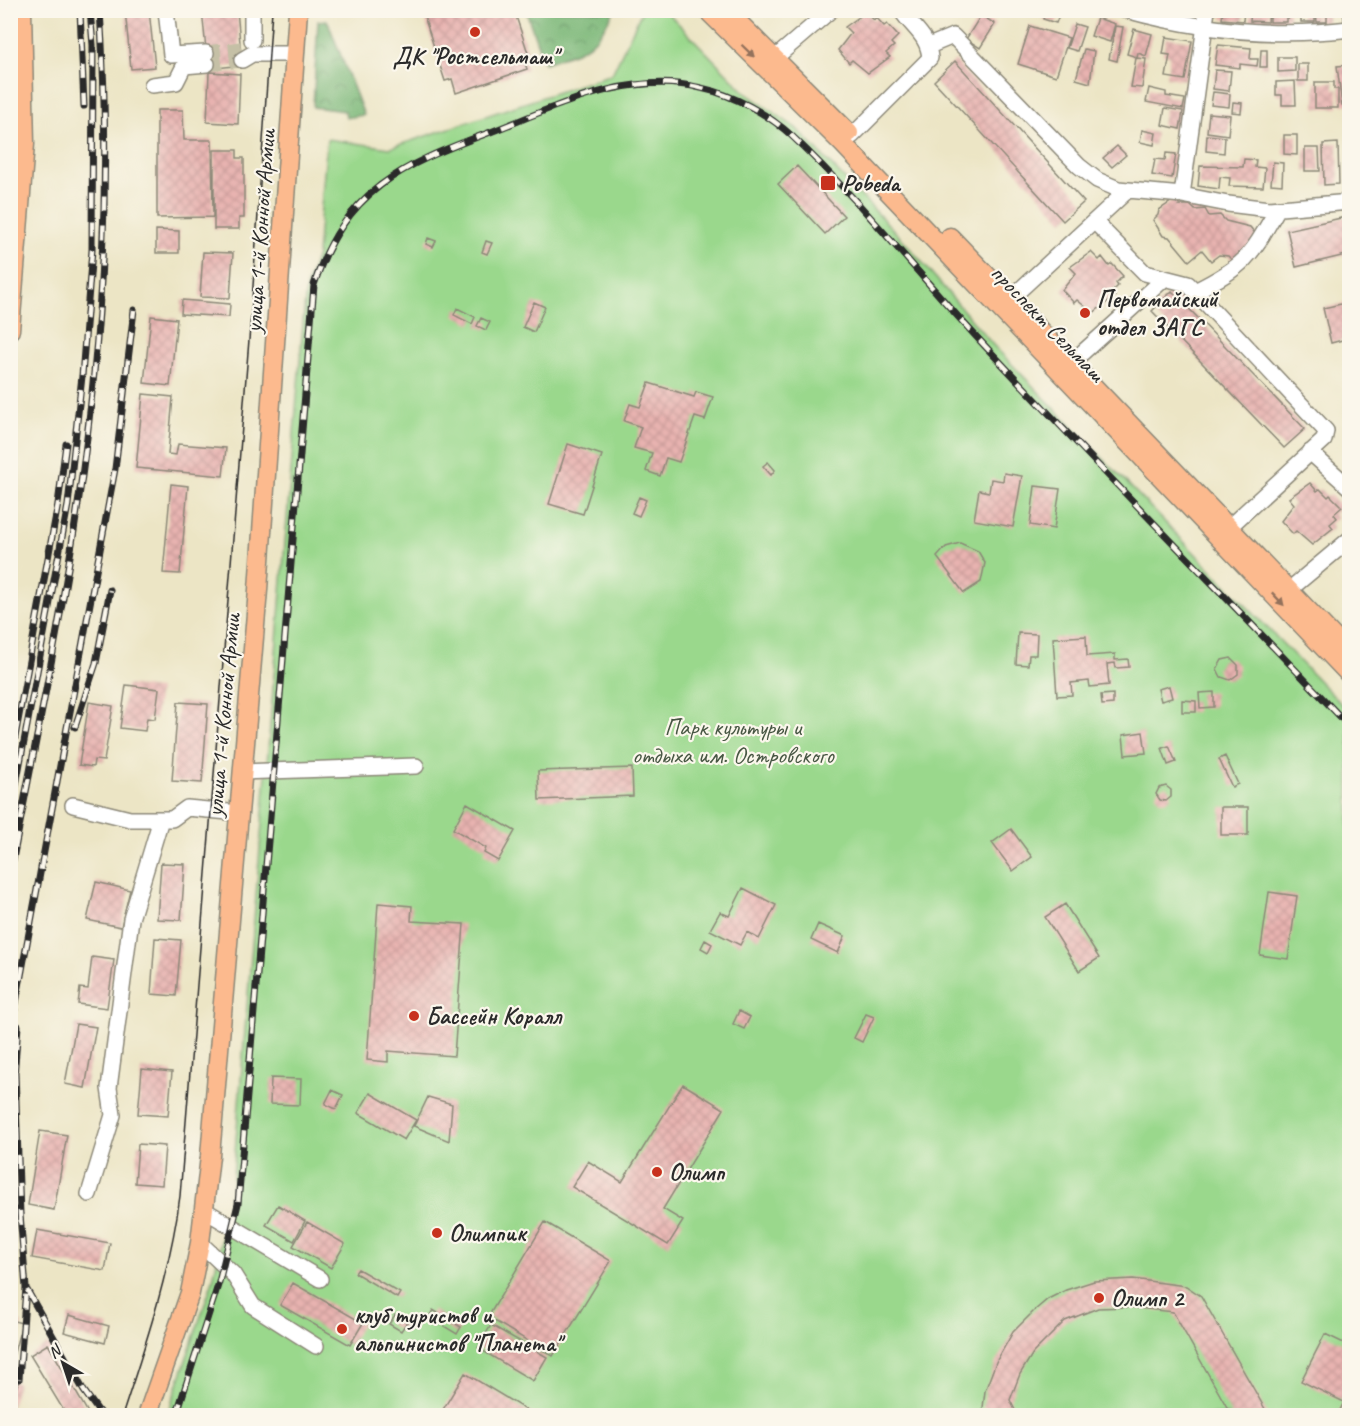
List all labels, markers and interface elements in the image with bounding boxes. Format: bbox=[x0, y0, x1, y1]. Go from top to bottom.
marker: ДК "Ростсельмаш" bbox=[468, 25, 482, 39]
place label: ДК "Ростсельмаш" bbox=[393, 41, 563, 71]
one-way arrow bbox=[741, 44, 755, 58]
street label: улица 1-й Конной Армии bbox=[238, 127, 282, 336]
place label: Pobeda bbox=[842, 168, 902, 198]
marker: Pobeda bbox=[819, 174, 837, 192]
street label: проспект Сельмаш bbox=[984, 258, 1112, 389]
place label: Первомайский отдел ЗАГС bbox=[1097, 284, 1219, 342]
marker: Первомайский отдел ЗАГС bbox=[1078, 306, 1092, 320]
one-way arrow bbox=[1271, 591, 1284, 606]
street label: улица 1-й Конной Армии bbox=[199, 611, 247, 820]
park label: Парк культуры и отдыха им. Островского bbox=[632, 712, 835, 770]
place label: Бассейн Коралл bbox=[426, 1001, 563, 1031]
marker: Бассейн Коралл bbox=[407, 1009, 421, 1023]
place label: Олимп bbox=[669, 1157, 725, 1187]
marker: Олимп bbox=[650, 1165, 664, 1179]
place label: Олимпик bbox=[449, 1218, 528, 1248]
marker: Олимпик bbox=[430, 1226, 444, 1240]
place label: Олимп 2 bbox=[1111, 1283, 1185, 1313]
marker: Олимп 2 bbox=[1092, 1291, 1106, 1305]
place label: клуб туристов и альпинистов "Планета" bbox=[354, 1300, 566, 1358]
marker: клуб туристов и альпинистов "Планета" bbox=[335, 1322, 349, 1336]
north arrow bbox=[33, 1333, 93, 1393]
text: N bbox=[44, 1339, 67, 1363]

